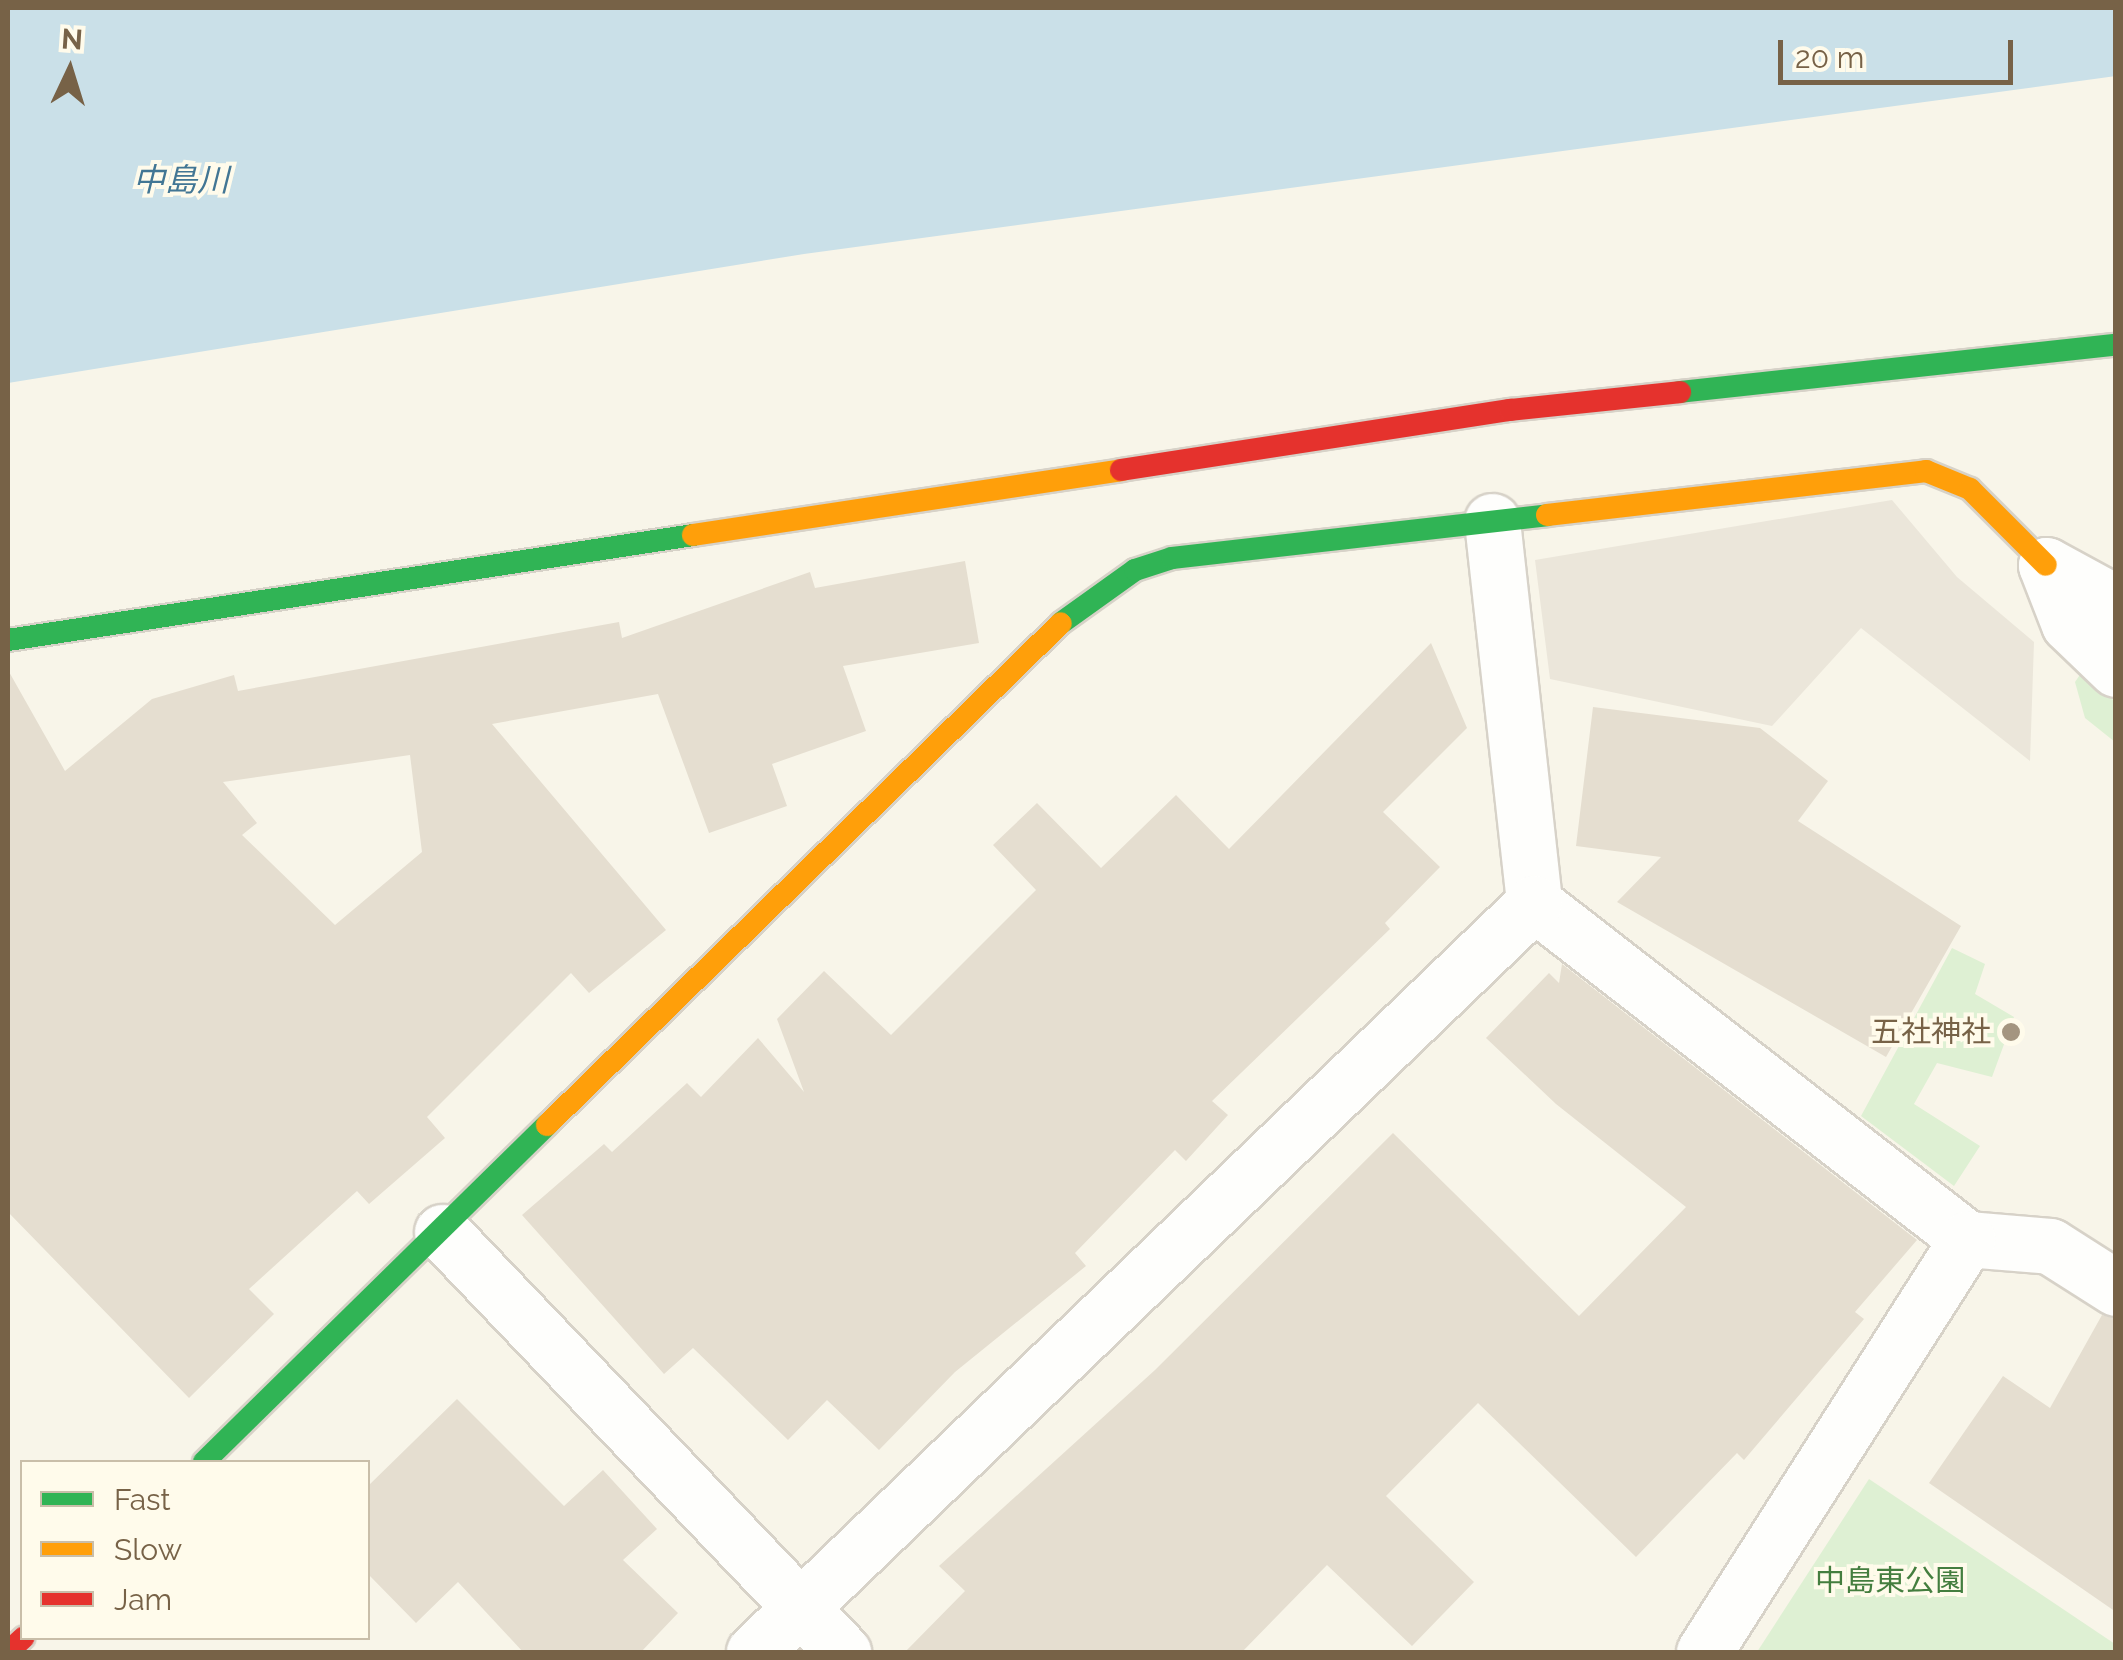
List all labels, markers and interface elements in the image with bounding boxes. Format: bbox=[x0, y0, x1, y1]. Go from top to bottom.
north arrow bbox=[20, 20, 120, 120]
scale bar bbox=[1783, 20, 2018, 82]
text: N bbox=[60, 22, 84, 57]
text: 20 m bbox=[1795, 40, 1864, 75]
water label: 中島川 bbox=[133, 161, 229, 199]
place label: 五社神社 bbox=[1871, 1014, 1991, 1050]
marker: 五社神社 bbox=[2000, 1021, 2022, 1043]
legend bbox=[20, 1460, 370, 1640]
text: Fast bbox=[114, 1482, 171, 1517]
text: Slow bbox=[114, 1532, 182, 1567]
park label: 中島東公園 bbox=[1815, 1563, 1965, 1599]
text: Jam bbox=[114, 1582, 172, 1617]

